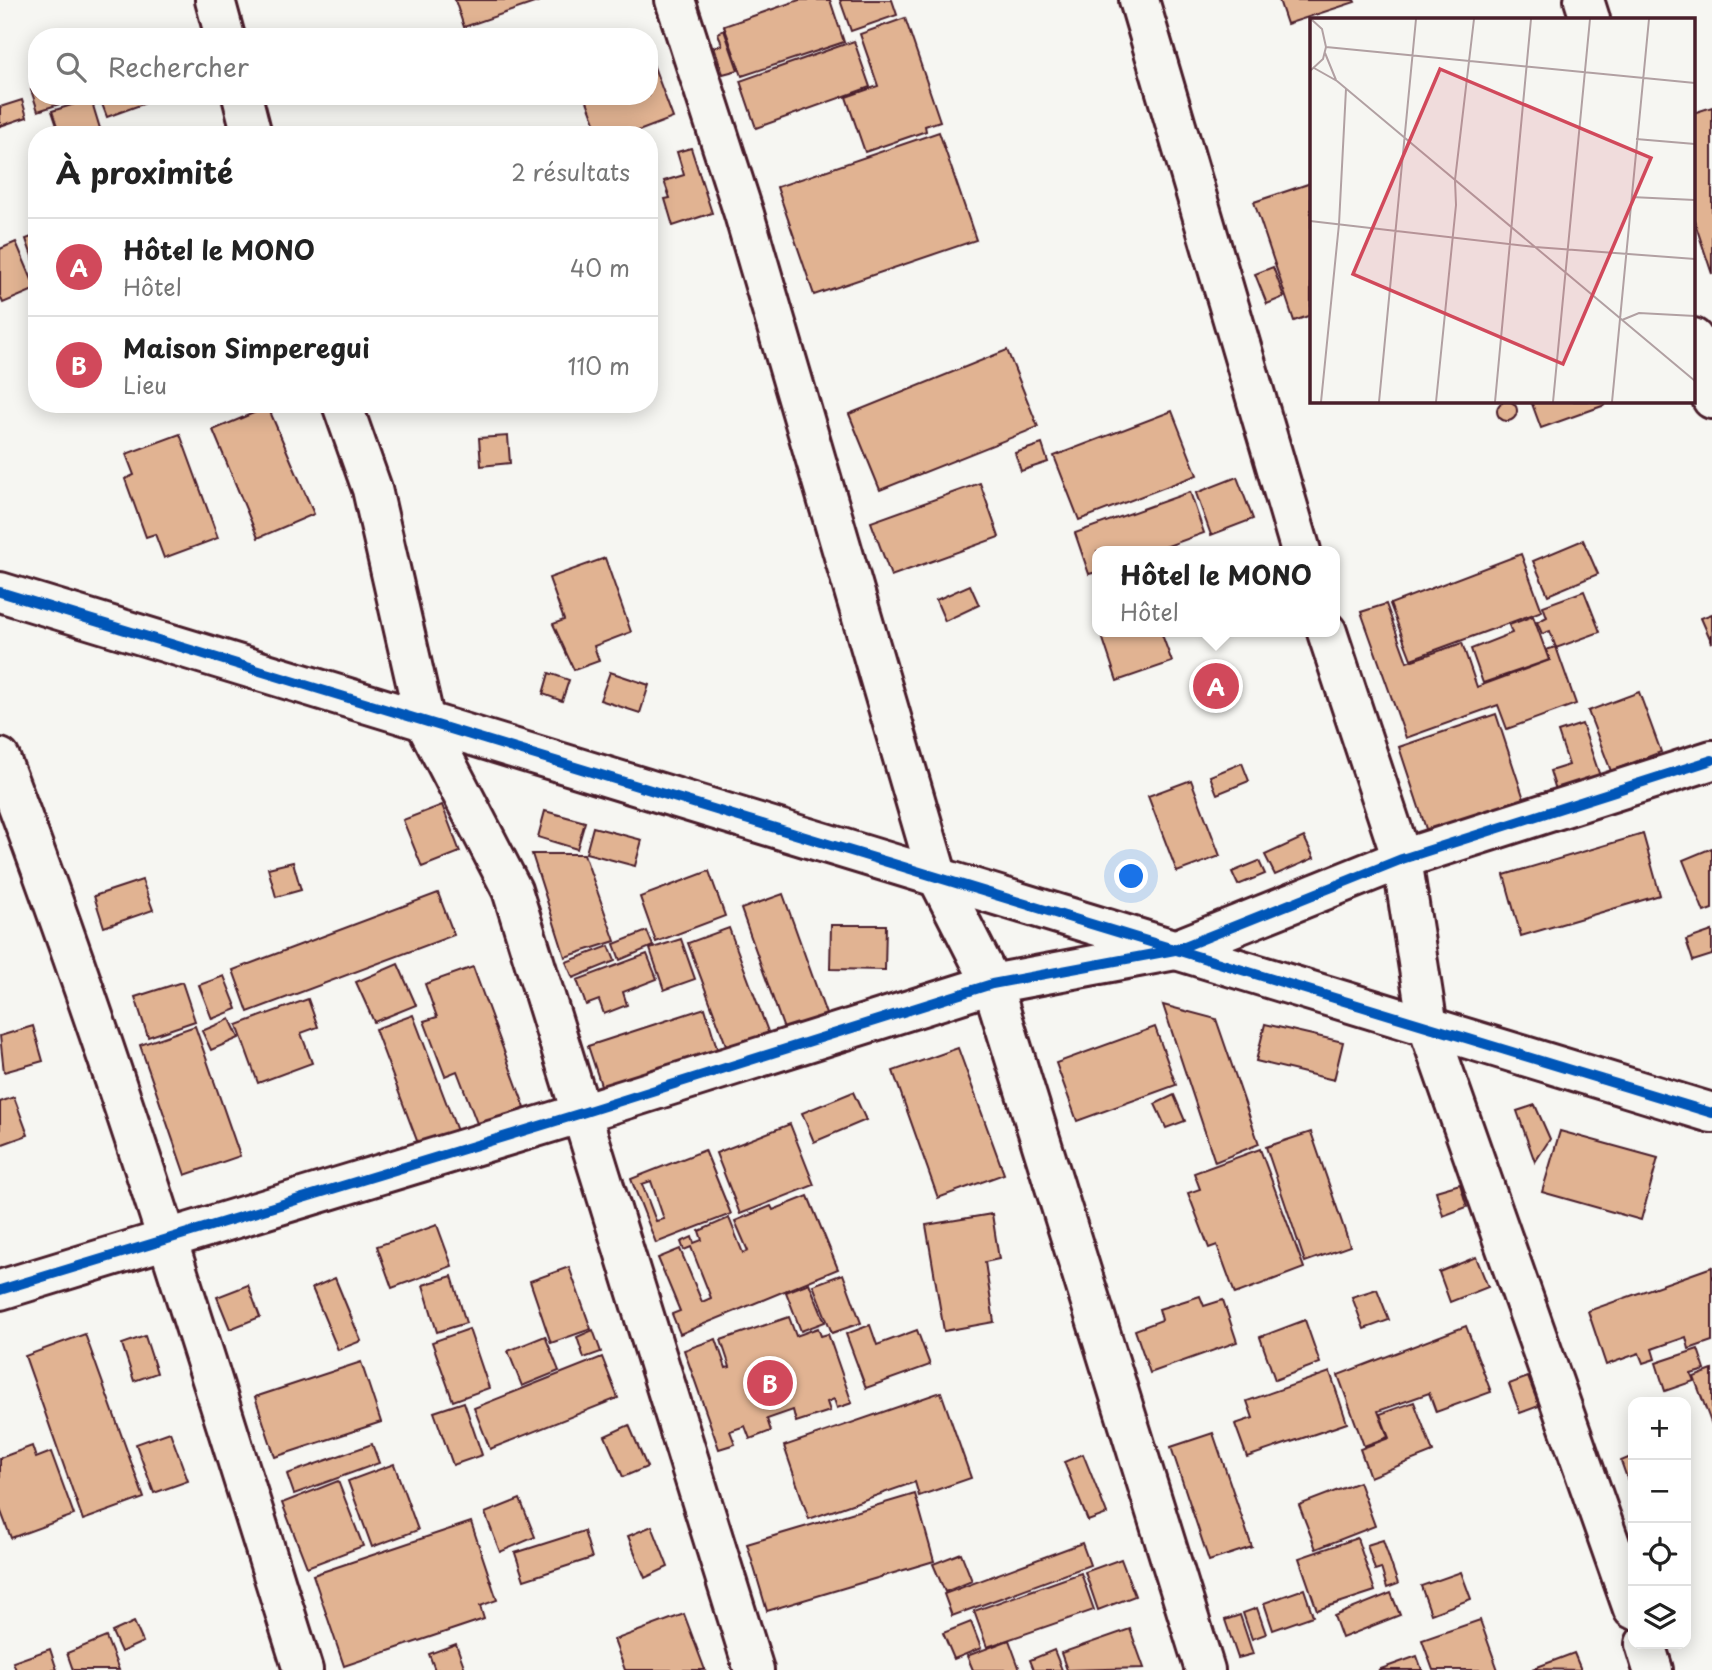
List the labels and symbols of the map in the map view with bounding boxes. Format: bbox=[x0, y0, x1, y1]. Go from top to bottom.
inset map bbox=[1310, 18, 1694, 402]
pin: A bbox=[1193, 660, 1239, 712]
your location bbox=[1114, 859, 1148, 893]
pin: B bbox=[747, 1357, 793, 1409]

